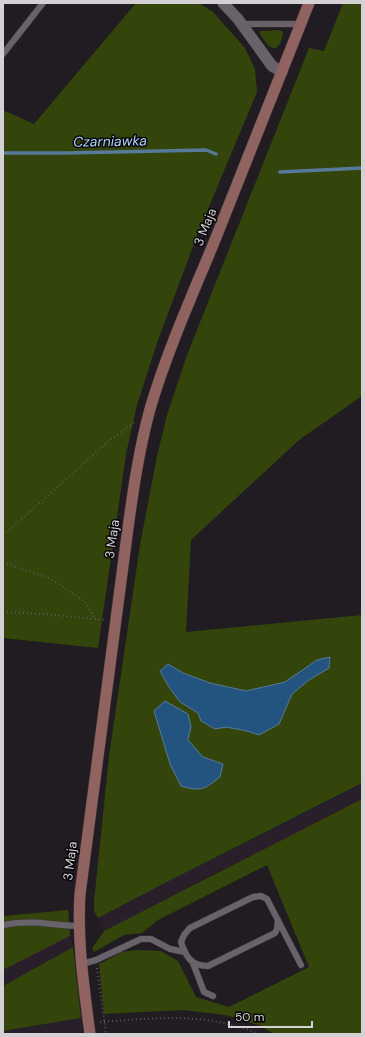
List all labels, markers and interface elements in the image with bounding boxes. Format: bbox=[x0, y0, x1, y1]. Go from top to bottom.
water label: Czarniawka bbox=[73, 131, 147, 151]
street label: 3 Maja bbox=[190, 206, 220, 248]
street label: 3 Maja bbox=[101, 518, 123, 560]
street label: 3 Maja bbox=[59, 840, 81, 882]
scale bar bbox=[229, 1003, 312, 1029]
text: 50 m bbox=[235, 1009, 264, 1025]

